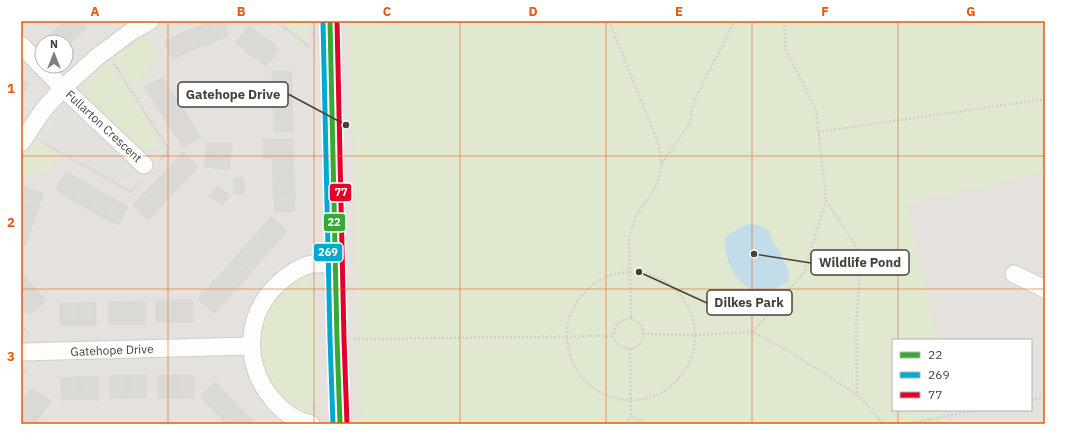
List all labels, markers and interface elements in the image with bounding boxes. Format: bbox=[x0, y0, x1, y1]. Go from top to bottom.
text: A bbox=[91, 3, 100, 20]
text: B bbox=[237, 3, 246, 20]
text: C bbox=[383, 3, 392, 20]
text: D bbox=[528, 3, 538, 20]
text: E bbox=[675, 3, 683, 20]
text: F bbox=[821, 3, 829, 20]
text: G bbox=[966, 3, 976, 20]
north arrow bbox=[34, 34, 74, 74]
text: N bbox=[50, 37, 58, 51]
text: 1 bbox=[7, 80, 15, 97]
callout: Gatehope Drive bbox=[178, 82, 288, 107]
text: Gatehope Drive bbox=[186, 86, 280, 103]
street label: Fullarton Crescent bbox=[63, 87, 145, 165]
line badge: 77 bbox=[329, 183, 352, 202]
text: 77 bbox=[334, 185, 348, 199]
line badge: 22 bbox=[323, 213, 346, 232]
text: 2 bbox=[7, 214, 15, 231]
text: 22 bbox=[327, 215, 341, 229]
line badge: 269 bbox=[313, 243, 343, 262]
text: 269 bbox=[318, 245, 338, 259]
callout: Wildlife Pond bbox=[811, 250, 909, 275]
text: Wildlife Pond bbox=[819, 254, 901, 271]
callout: Dilkes Park bbox=[707, 290, 792, 315]
text: Dilkes Park bbox=[714, 294, 784, 311]
legend bbox=[892, 339, 1032, 411]
street label: Gatehope Drive bbox=[70, 341, 154, 359]
text: 22 bbox=[928, 347, 942, 362]
text: 3 bbox=[7, 348, 15, 365]
text: 269 bbox=[928, 367, 950, 382]
text: 77 bbox=[928, 387, 942, 402]

